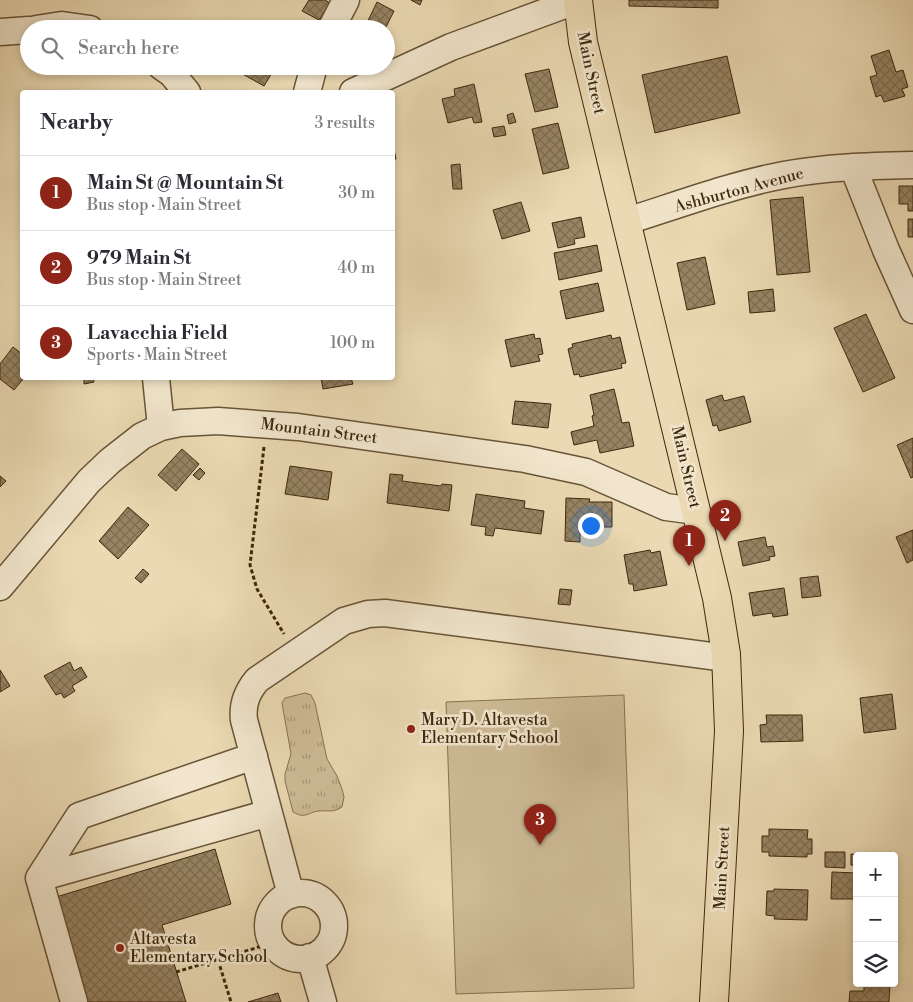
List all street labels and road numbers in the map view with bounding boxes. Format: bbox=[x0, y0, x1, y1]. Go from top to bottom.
street label: Main Street bbox=[573, 30, 610, 116]
street label: Ashburton Avenue bbox=[671, 163, 806, 217]
street label: Mountain Street bbox=[260, 414, 379, 448]
street label: Main Street bbox=[667, 424, 705, 510]
street label: Main Street bbox=[710, 825, 734, 910]

